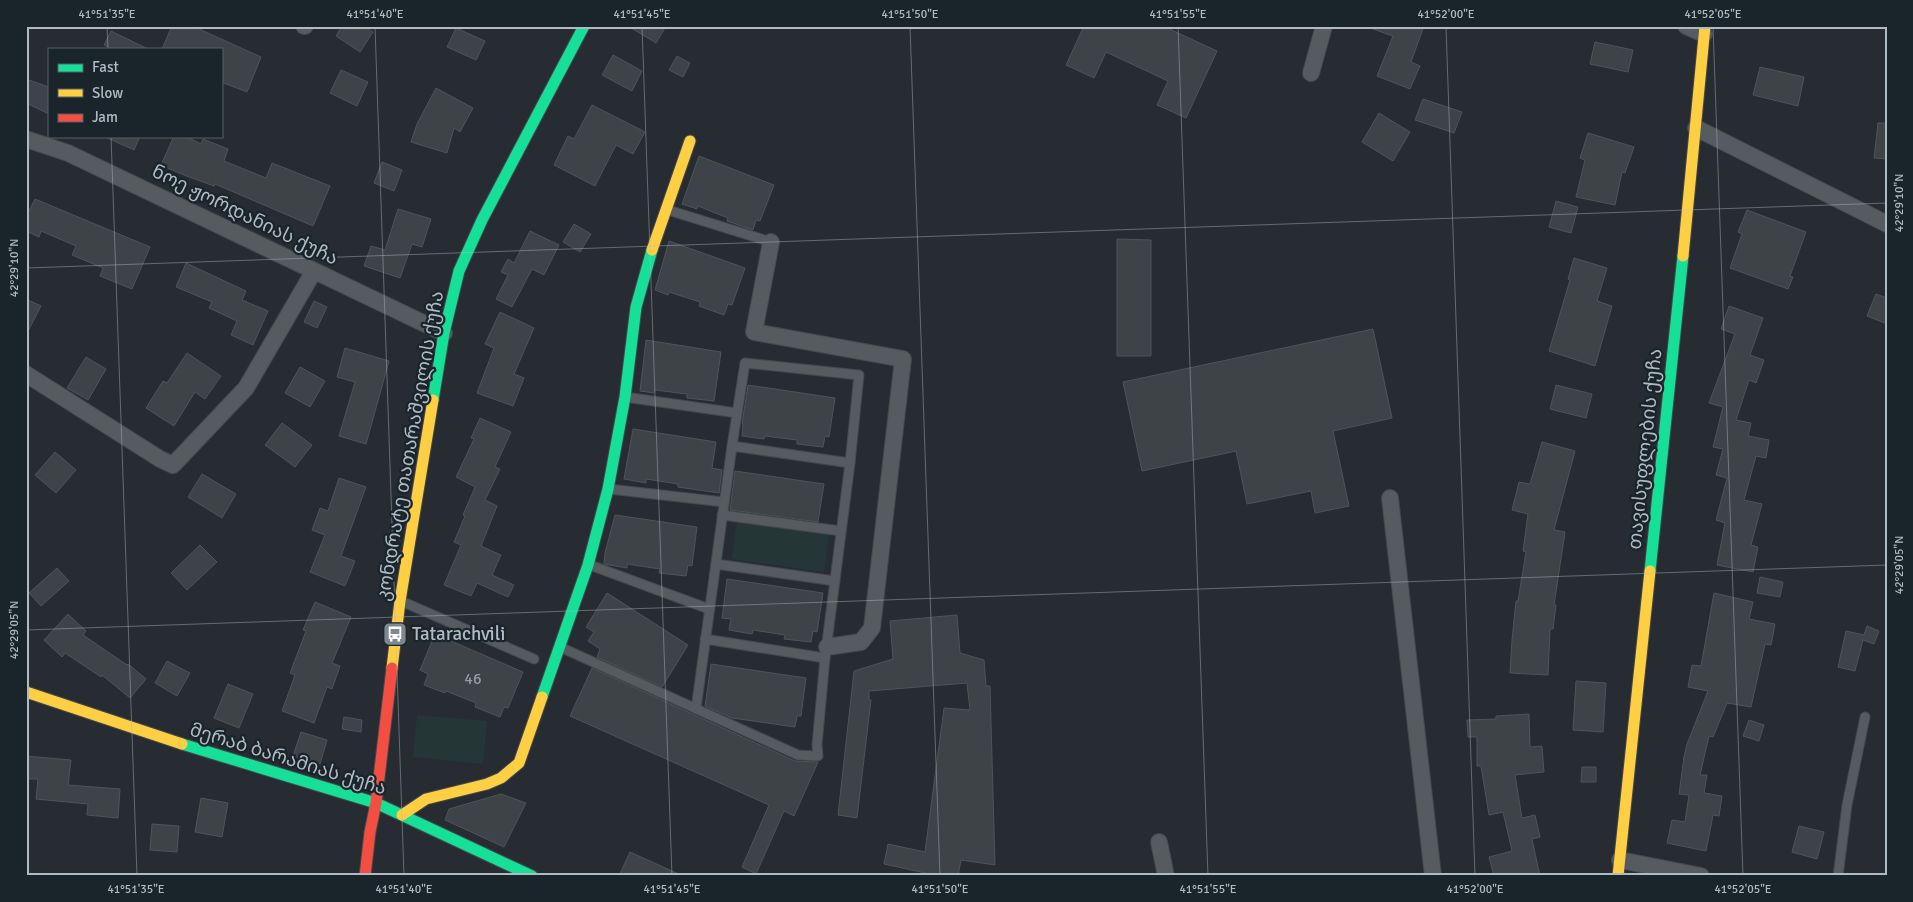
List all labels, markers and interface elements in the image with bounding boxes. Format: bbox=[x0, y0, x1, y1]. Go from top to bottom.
text: 41°51'35"E bbox=[78, 7, 136, 22]
text: 41°51'40"E bbox=[346, 7, 404, 22]
text: 41°51'45"E bbox=[613, 7, 671, 22]
text: 41°51'50"E bbox=[881, 7, 939, 22]
text: 41°51'55"E bbox=[1149, 7, 1207, 22]
text: 41°52'00"E bbox=[1417, 7, 1475, 22]
text: 41°52'05"E bbox=[1684, 7, 1742, 22]
legend bbox=[48, 48, 222, 138]
text: Fast bbox=[92, 58, 119, 76]
text: Slow bbox=[92, 84, 123, 102]
text: Jam bbox=[92, 108, 118, 126]
street label: ნოე ჟორდანიას ქუჩა bbox=[148, 159, 342, 271]
text: 42°29'10"N bbox=[1892, 174, 1907, 232]
text: 42°29'10"N bbox=[7, 239, 22, 297]
street label: კონდრატე თათარაშვილის ქუჩა bbox=[371, 289, 449, 603]
street label: თავისუფლების ქუჩა bbox=[1623, 347, 1667, 551]
text: 42°29'05"N bbox=[1892, 536, 1907, 594]
text: 42°29'05"N bbox=[7, 601, 22, 659]
bus stop icon: Tatarachvili bbox=[382, 621, 408, 647]
place label: Tatarachvili bbox=[412, 622, 505, 646]
house number: 46 bbox=[464, 669, 482, 689]
street label: მერაბ ბარამიას ქუჩა bbox=[187, 718, 389, 800]
text: 41°51'35"E bbox=[107, 882, 165, 897]
text: 41°51'40"E bbox=[375, 882, 433, 897]
text: 41°51'45"E bbox=[643, 882, 701, 897]
text: 41°51'50"E bbox=[911, 882, 969, 897]
text: 41°51'55"E bbox=[1179, 882, 1237, 897]
text: 41°52'00"E bbox=[1446, 882, 1504, 897]
text: 41°52'05"E bbox=[1714, 882, 1772, 897]

